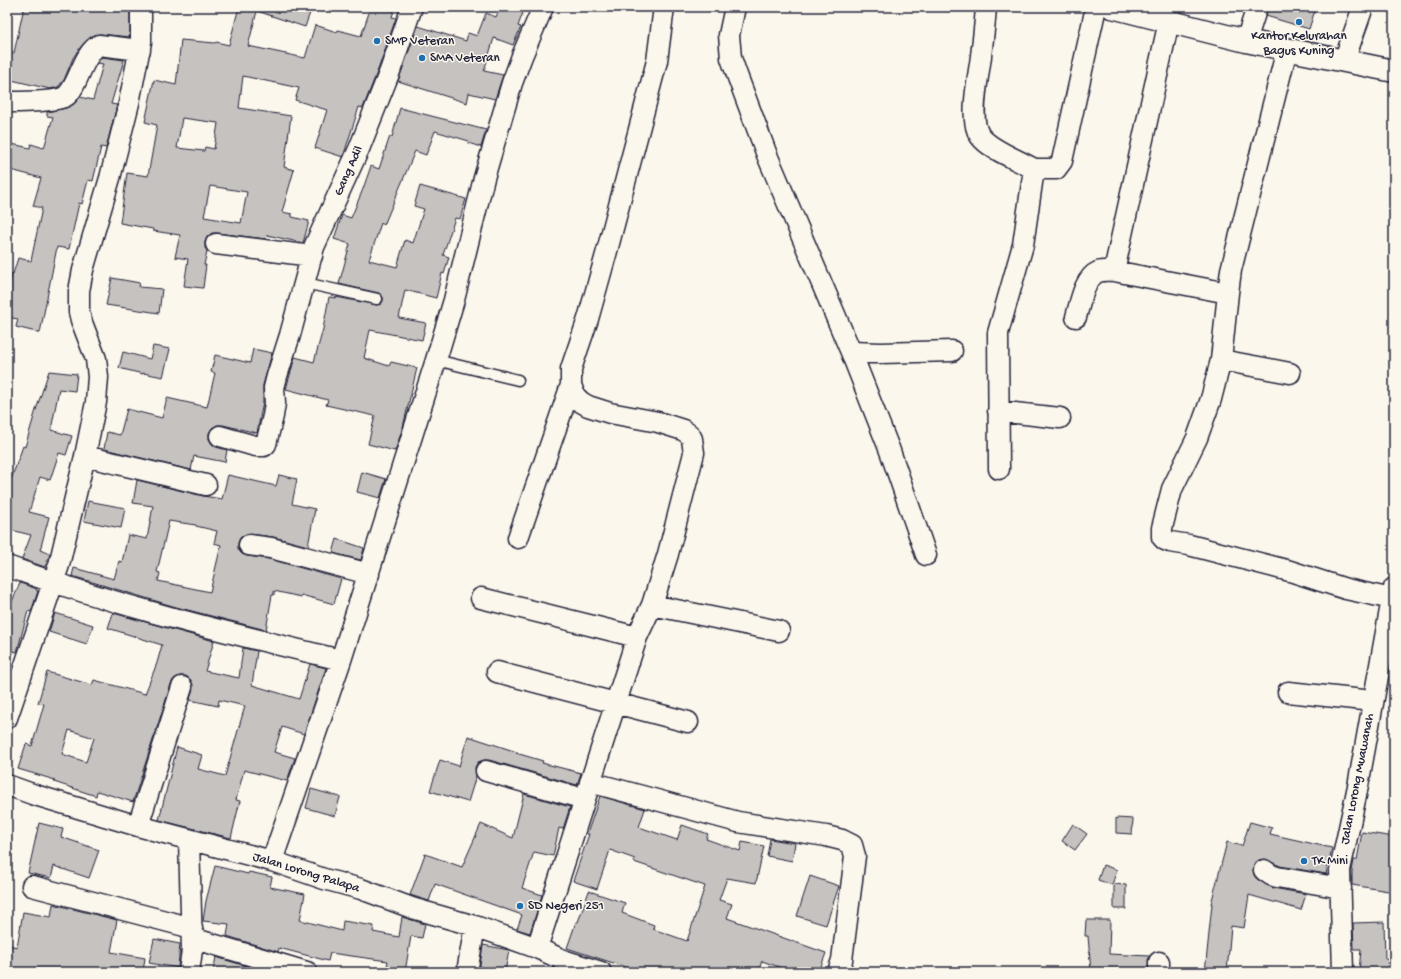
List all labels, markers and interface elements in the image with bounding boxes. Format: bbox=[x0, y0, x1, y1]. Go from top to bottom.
marker: Kantor Kelurahan Bagus Kuning bbox=[1294, 17, 1304, 27]
place label: Kantor Kelurahan Bagus Kuning bbox=[1251, 29, 1347, 59]
place label: SMP Veteran bbox=[385, 34, 455, 49]
marker: SMP Veteran bbox=[372, 36, 382, 46]
place label: SMA Veteran bbox=[430, 51, 501, 66]
marker: SMA Veteran bbox=[417, 53, 427, 63]
street label: Gang Adil bbox=[331, 144, 367, 198]
street label: Jalan Lorong Muawanah bbox=[1338, 712, 1378, 846]
street label: Jalan Lorong Palapa bbox=[251, 850, 362, 897]
place label: TK Mini bbox=[1311, 854, 1348, 869]
marker: TK Mini bbox=[1299, 856, 1309, 866]
place label: SD Negeri 251 bbox=[528, 899, 604, 914]
marker: SD Negeri 251 bbox=[515, 901, 525, 911]

